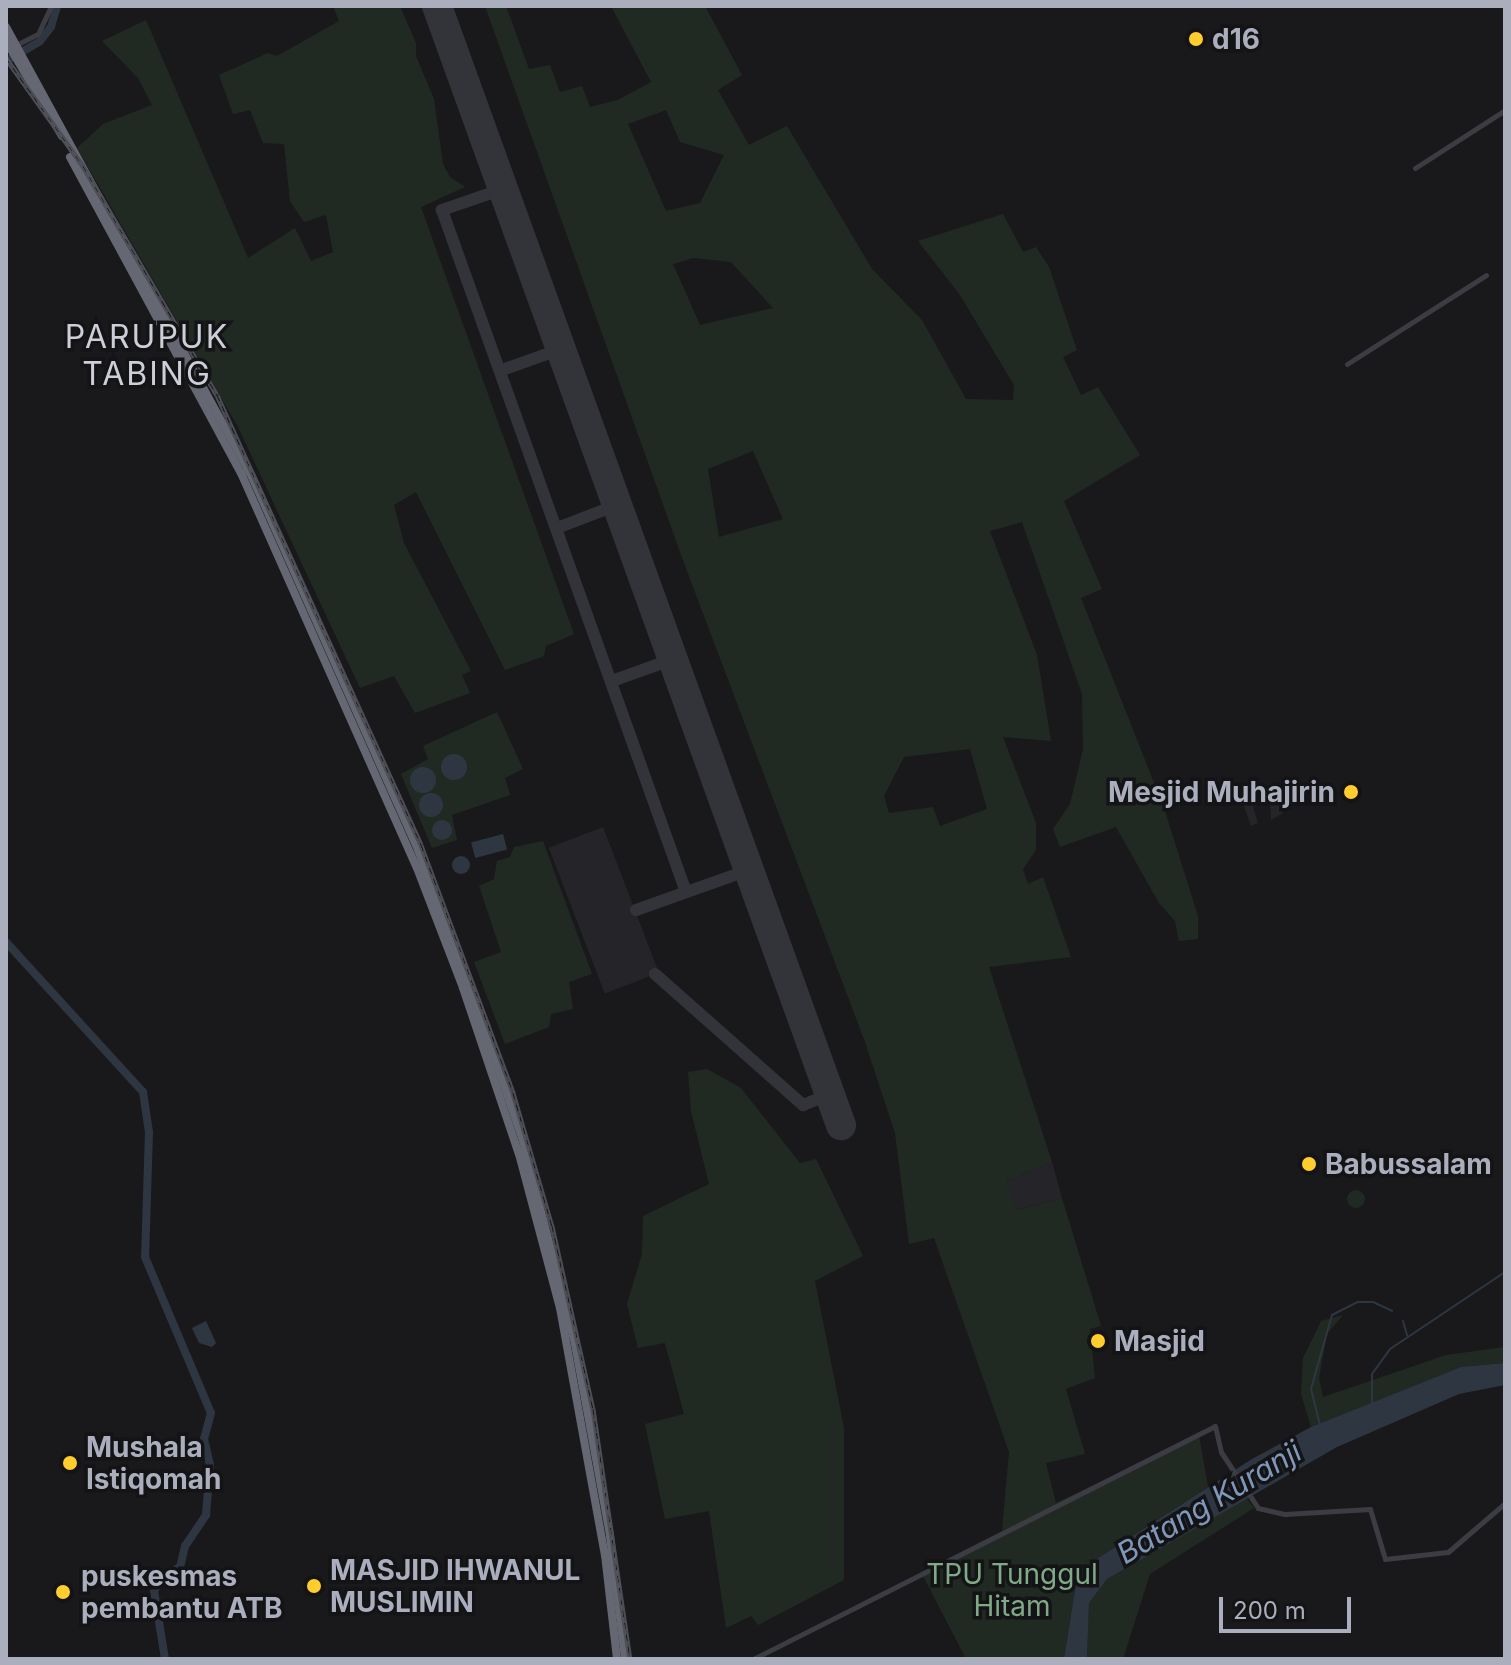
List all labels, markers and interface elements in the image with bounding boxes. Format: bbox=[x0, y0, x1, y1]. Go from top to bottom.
place label: d16 bbox=[1212, 22, 1260, 56]
marker: d16 bbox=[1187, 30, 1205, 48]
district label: PARUPUK TABING bbox=[65, 319, 229, 394]
place label: Mesjid Muhajirin bbox=[1108, 775, 1335, 809]
marker: Mesjid Muhajirin bbox=[1342, 783, 1360, 801]
place label: Babussalam bbox=[1325, 1147, 1492, 1181]
marker: Babussalam bbox=[1300, 1155, 1318, 1173]
place label: Masjid bbox=[1114, 1324, 1205, 1358]
marker: Masjid bbox=[1089, 1332, 1107, 1350]
place label: Mushala Istiqomah bbox=[86, 1430, 221, 1496]
water label: Batang Kuranji bbox=[1110, 1433, 1308, 1571]
marker: Mushala Istiqomah bbox=[61, 1454, 79, 1472]
place label: MASJID IHWANUL MUSLIMIN bbox=[330, 1553, 580, 1619]
park label: TPU Tunggul Hitam bbox=[926, 1557, 1098, 1623]
place label: puskesmas pembantu ATB bbox=[81, 1559, 282, 1625]
marker: MASJID IHWANUL MUSLIMIN bbox=[305, 1577, 323, 1595]
marker: puskesmas pembantu ATB bbox=[52, 1581, 74, 1603]
scale bar bbox=[1223, 1581, 1355, 1631]
text: 200 m bbox=[1233, 1596, 1306, 1625]

